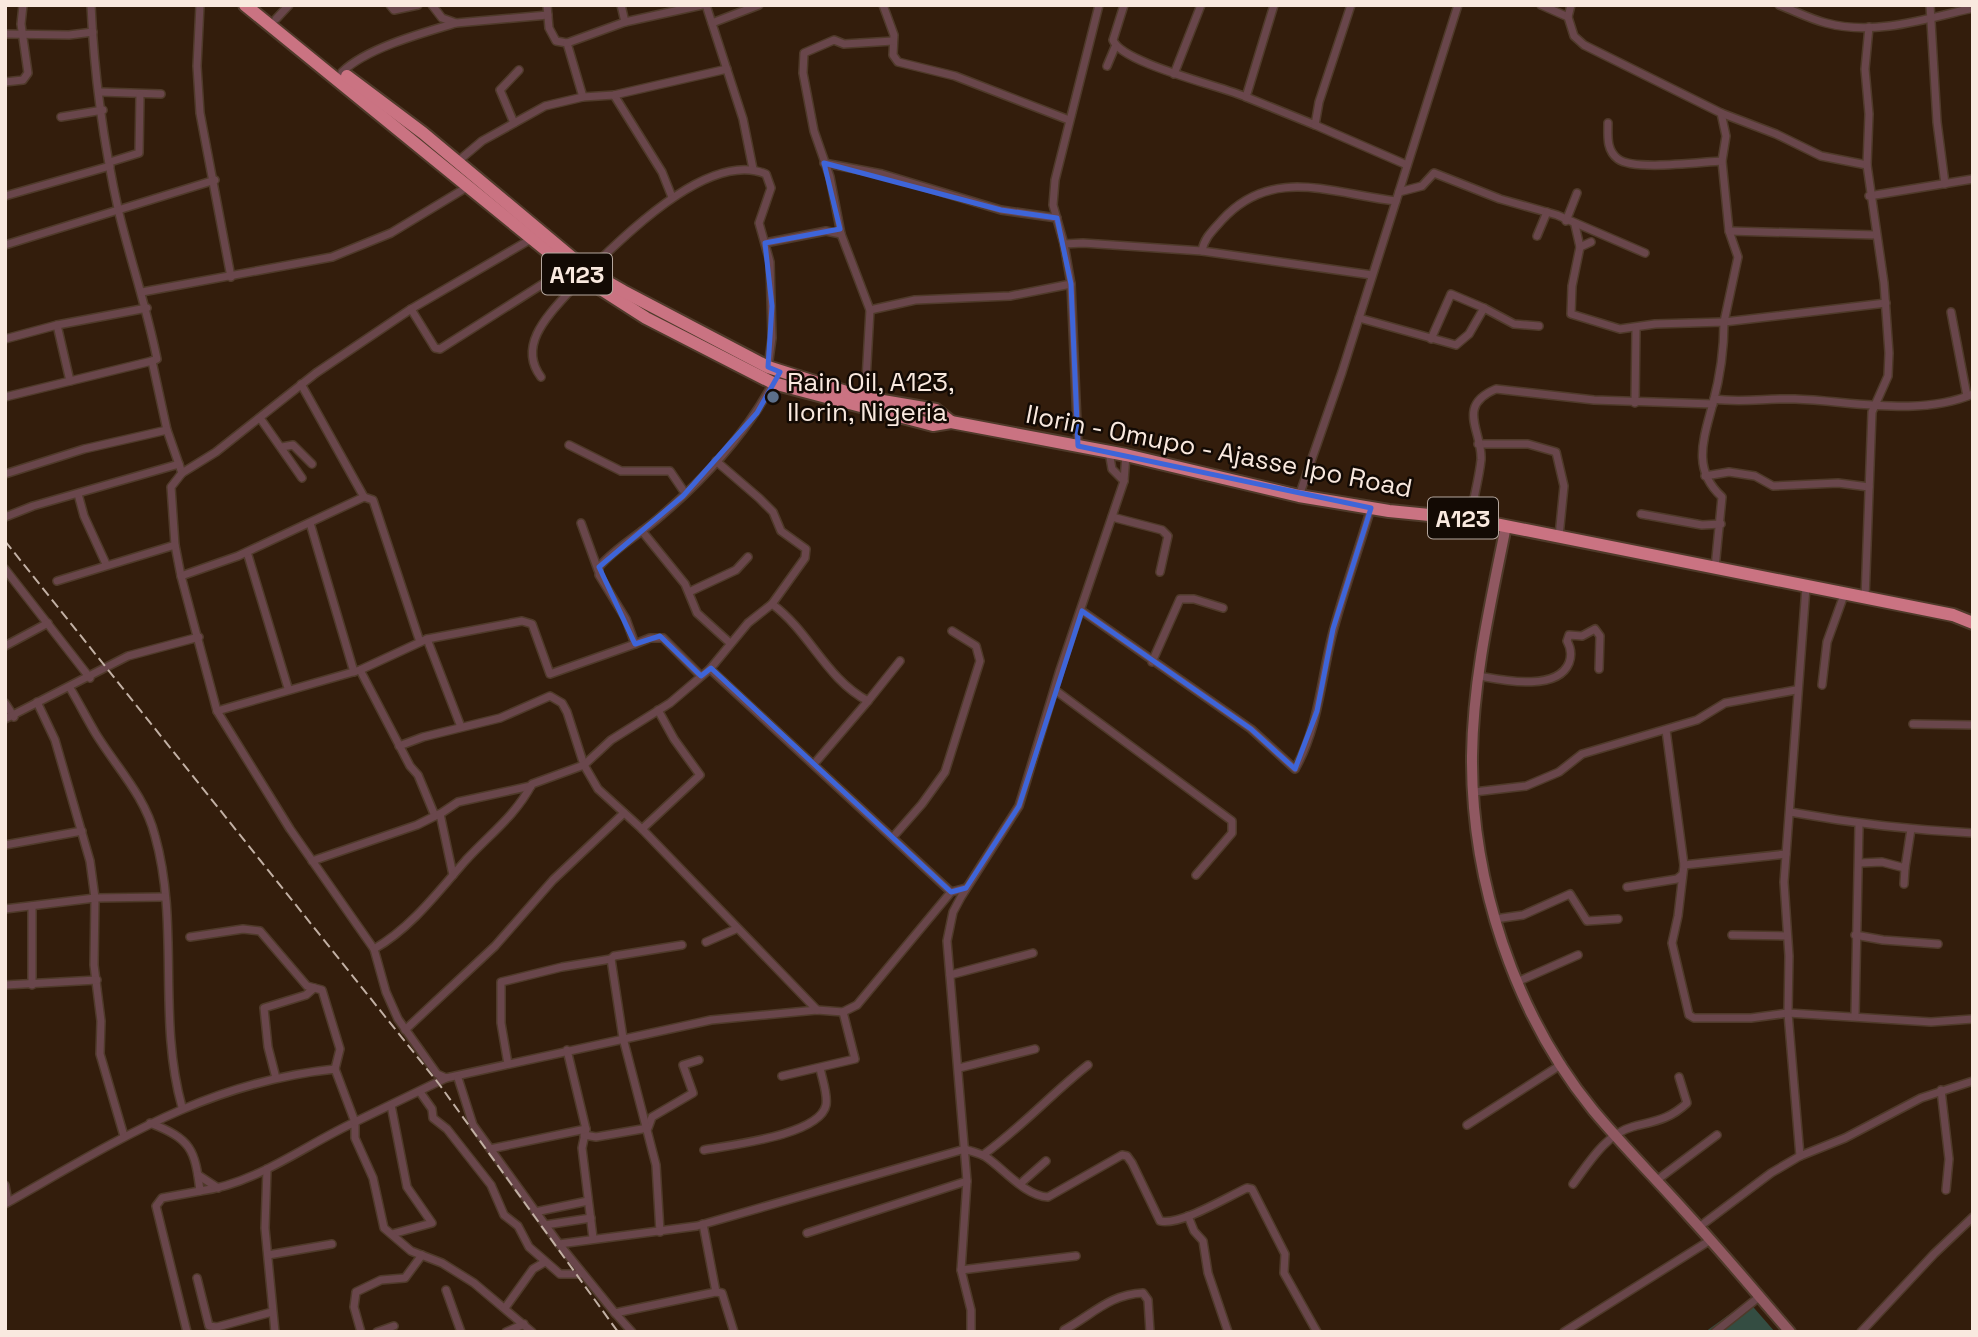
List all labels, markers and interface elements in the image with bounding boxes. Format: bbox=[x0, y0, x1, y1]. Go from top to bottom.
road number: A123 bbox=[542, 254, 612, 295]
place label: Rain Oil, A123, Ilorin, Nigeria bbox=[787, 365, 955, 429]
marker: Rain Oil, A123, Ilorin, Nigeria bbox=[765, 389, 781, 405]
street label: Ilorin - Omupo - Ajasse Ipo Road bbox=[1023, 397, 1415, 505]
road number: A123 bbox=[1428, 498, 1498, 538]

